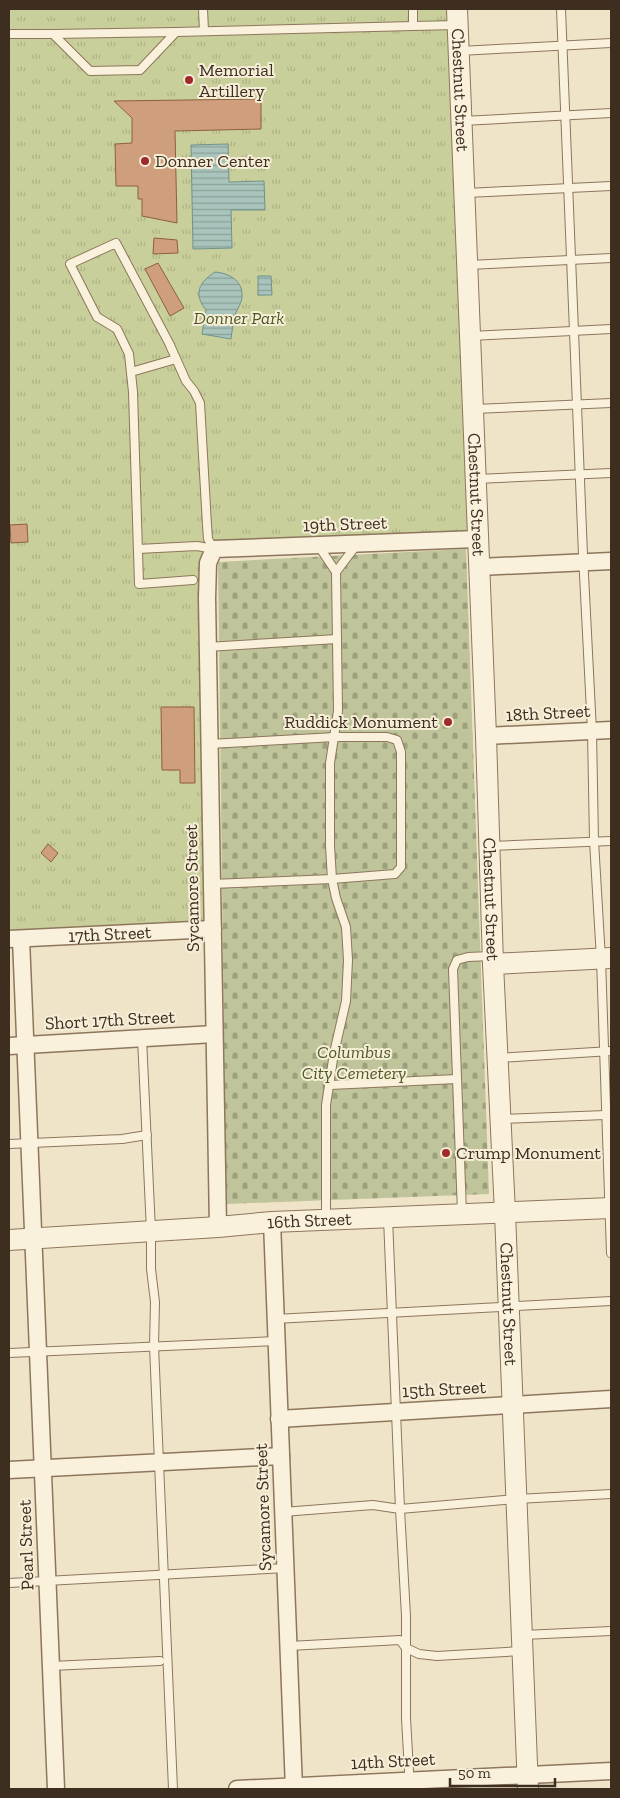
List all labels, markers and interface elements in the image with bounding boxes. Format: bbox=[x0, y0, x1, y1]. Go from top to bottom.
street label: Chestnut Street bbox=[447, 28, 474, 152]
place label: Memorial Artillery bbox=[199, 59, 274, 102]
marker: Memorial Artillery bbox=[183, 74, 195, 86]
place label: Donner Center bbox=[155, 150, 270, 172]
marker: Donner Center bbox=[139, 155, 151, 167]
park label: Donner Park bbox=[194, 307, 284, 329]
street label: Chestnut Street bbox=[463, 432, 490, 557]
street label: 19th Street bbox=[302, 512, 388, 536]
street label: 18th Street bbox=[505, 700, 591, 726]
place label: Ruddick Monument bbox=[284, 711, 438, 733]
marker: Ruddick Monument bbox=[442, 716, 454, 728]
street label: Sycamore Street bbox=[180, 824, 204, 952]
street label: Chestnut Street bbox=[478, 837, 504, 962]
street label: 17th Street bbox=[68, 921, 152, 947]
street label: Short 17th Street bbox=[44, 1006, 176, 1034]
park label: Columbus City Cemetery bbox=[302, 1041, 406, 1084]
place label: Crump Monument bbox=[456, 1142, 601, 1164]
marker: Crump Monument bbox=[440, 1147, 452, 1159]
street label: 16th Street bbox=[266, 1208, 352, 1233]
street label: Chestnut Street bbox=[495, 1242, 522, 1366]
street label: 15th Street bbox=[401, 1376, 487, 1402]
street label: Sycamore Street bbox=[250, 1442, 276, 1571]
street label: Pearl Street bbox=[13, 1499, 39, 1591]
street label: 14th Street bbox=[350, 1748, 436, 1774]
scale bar bbox=[450, 1756, 555, 1788]
text: 50 m bbox=[458, 1764, 491, 1782]

